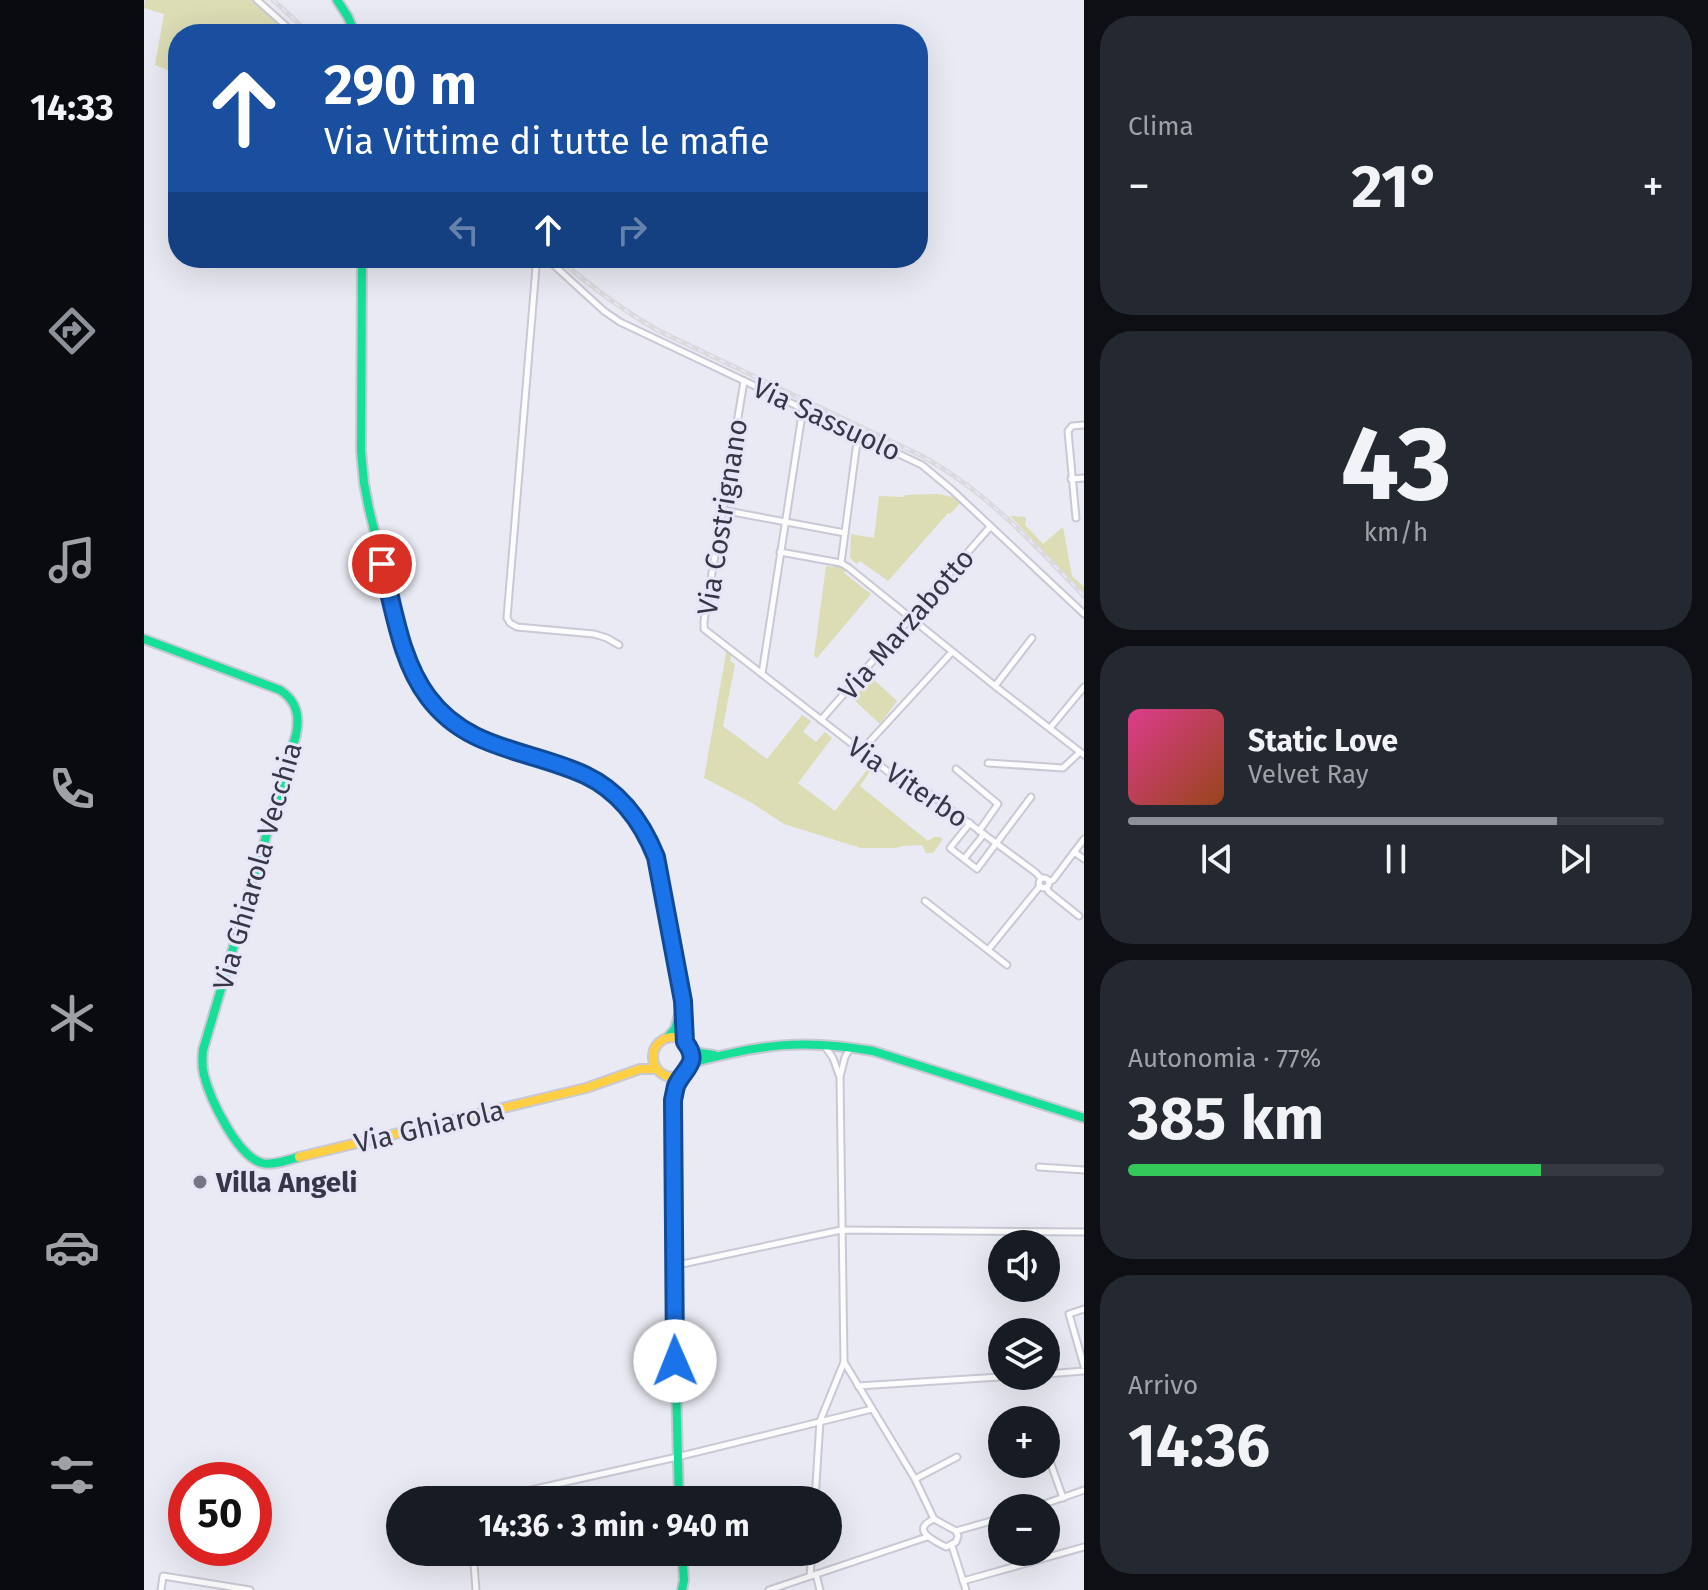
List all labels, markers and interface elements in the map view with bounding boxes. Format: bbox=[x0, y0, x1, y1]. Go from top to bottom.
text: 290 m bbox=[324, 52, 477, 119]
icon: ahead bbox=[192, 56, 296, 160]
text: 14:33 bbox=[30, 86, 114, 130]
text: Clima bbox=[1128, 111, 1194, 142]
text: Via Vittime di tutte le mafie bbox=[324, 120, 770, 164]
text: 21° bbox=[1352, 151, 1440, 223]
text: − bbox=[1128, 160, 1150, 213]
text: + bbox=[1642, 160, 1664, 213]
icon: left bbox=[442, 208, 486, 252]
icon: ahead bbox=[526, 208, 570, 252]
icon: right bbox=[610, 208, 654, 252]
icon: directions bbox=[44, 303, 100, 359]
street label: Via Sassuolo bbox=[748, 371, 906, 468]
text: 43 bbox=[1340, 402, 1452, 527]
street label: Via Costrignano bbox=[691, 416, 754, 618]
text: km/h bbox=[1364, 517, 1428, 548]
pin bbox=[348, 530, 416, 598]
icon: music bbox=[44, 532, 100, 588]
icon: arrive bbox=[360, 542, 404, 586]
street label: Via Marzabotto bbox=[832, 542, 981, 707]
text: Static Love bbox=[1248, 723, 1398, 759]
street label: Via Viterbo bbox=[841, 730, 974, 835]
street label: Via Ghiarola Vecchia bbox=[206, 738, 309, 994]
text: Velvet Ray bbox=[1248, 759, 1368, 790]
icon: phone bbox=[44, 761, 100, 817]
icon: previous bbox=[1195, 837, 1239, 881]
icon: pause bbox=[1374, 837, 1418, 881]
icon: next bbox=[1553, 837, 1597, 881]
icon: climate bbox=[44, 990, 100, 1046]
text: Autonomia · 77% bbox=[1128, 1043, 1321, 1074]
text: 385 km bbox=[1128, 1083, 1324, 1155]
street label: Via Ghiarola bbox=[351, 1093, 507, 1160]
place label: Villa Angeli bbox=[215, 1166, 358, 1199]
marker: Villa Angeli bbox=[191, 1173, 209, 1191]
icon: car bbox=[44, 1219, 100, 1275]
map controls bbox=[988, 1230, 1060, 1566]
button: sound bbox=[988, 1230, 1060, 1302]
button: layers bbox=[988, 1318, 1060, 1390]
position arrow bbox=[633, 1319, 717, 1403]
text: Arrivo bbox=[1128, 1370, 1198, 1401]
button: + bbox=[988, 1406, 1060, 1478]
text: 14:36 bbox=[1128, 1410, 1270, 1482]
icon: filters bbox=[44, 1447, 100, 1503]
speed limit sign: 50 bbox=[168, 1462, 272, 1566]
button: − bbox=[988, 1494, 1060, 1566]
text: 14:36 · 3 min · 940 m bbox=[478, 1508, 750, 1544]

